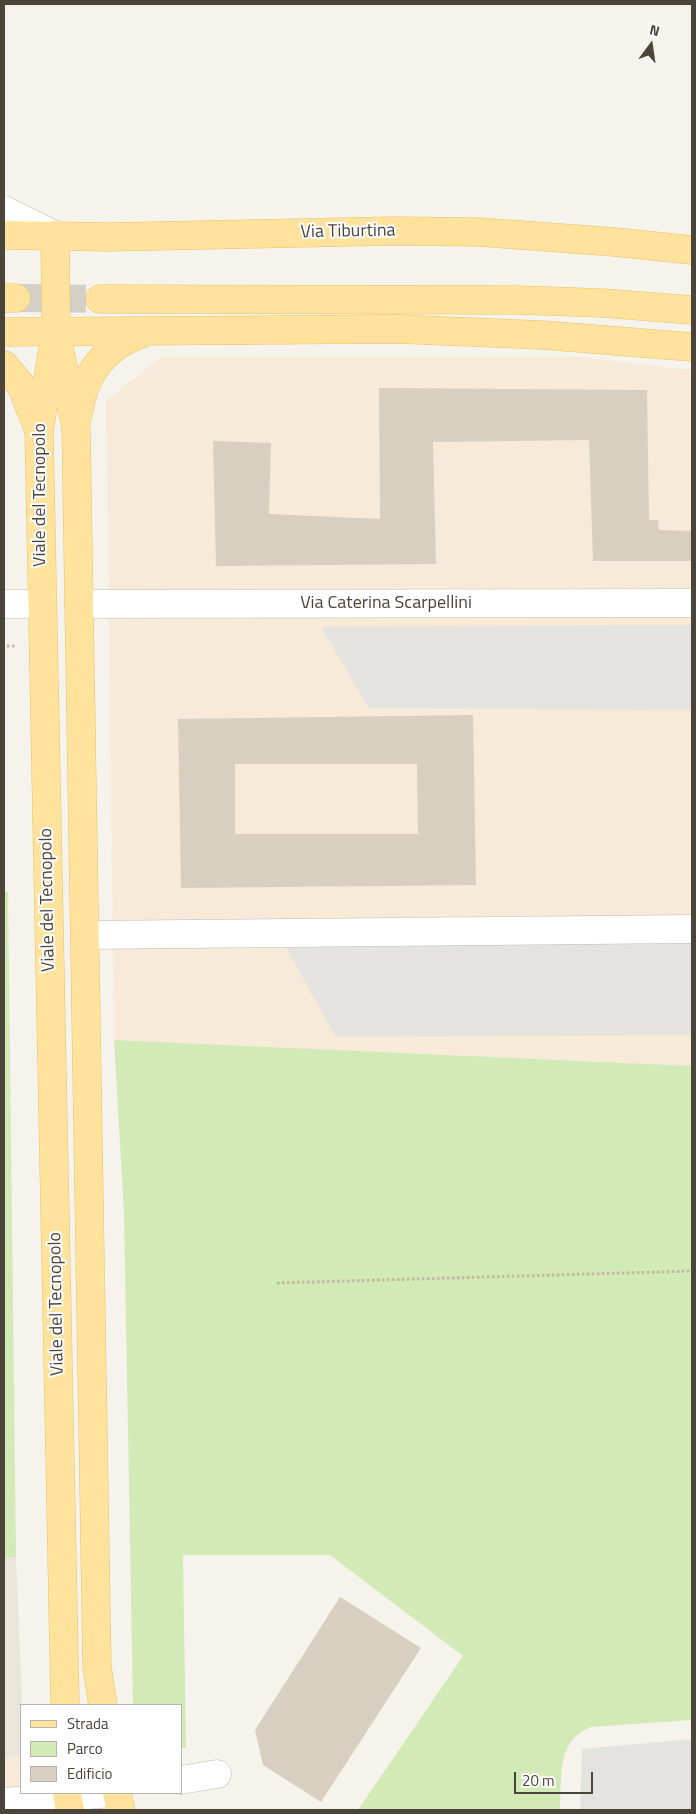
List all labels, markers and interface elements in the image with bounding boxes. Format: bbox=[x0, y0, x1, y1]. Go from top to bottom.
text: N bbox=[647, 19, 662, 41]
north arrow bbox=[626, 20, 676, 70]
street label: Via Tiburtina bbox=[300, 220, 396, 244]
street label: Viale del Tecnopolo bbox=[30, 423, 52, 567]
street label: Via Caterina Scarpellini bbox=[300, 593, 472, 615]
street label: Viale del Tecnopolo bbox=[36, 828, 60, 972]
street label: Viale del Tecnopolo bbox=[45, 1232, 69, 1376]
legend bbox=[20, 1704, 182, 1794]
text: Strada bbox=[67, 1712, 108, 1735]
text: Parco bbox=[67, 1737, 103, 1760]
text: Edificio bbox=[67, 1762, 112, 1785]
scale bar bbox=[516, 1762, 595, 1794]
text: 20 m bbox=[522, 1769, 555, 1792]

